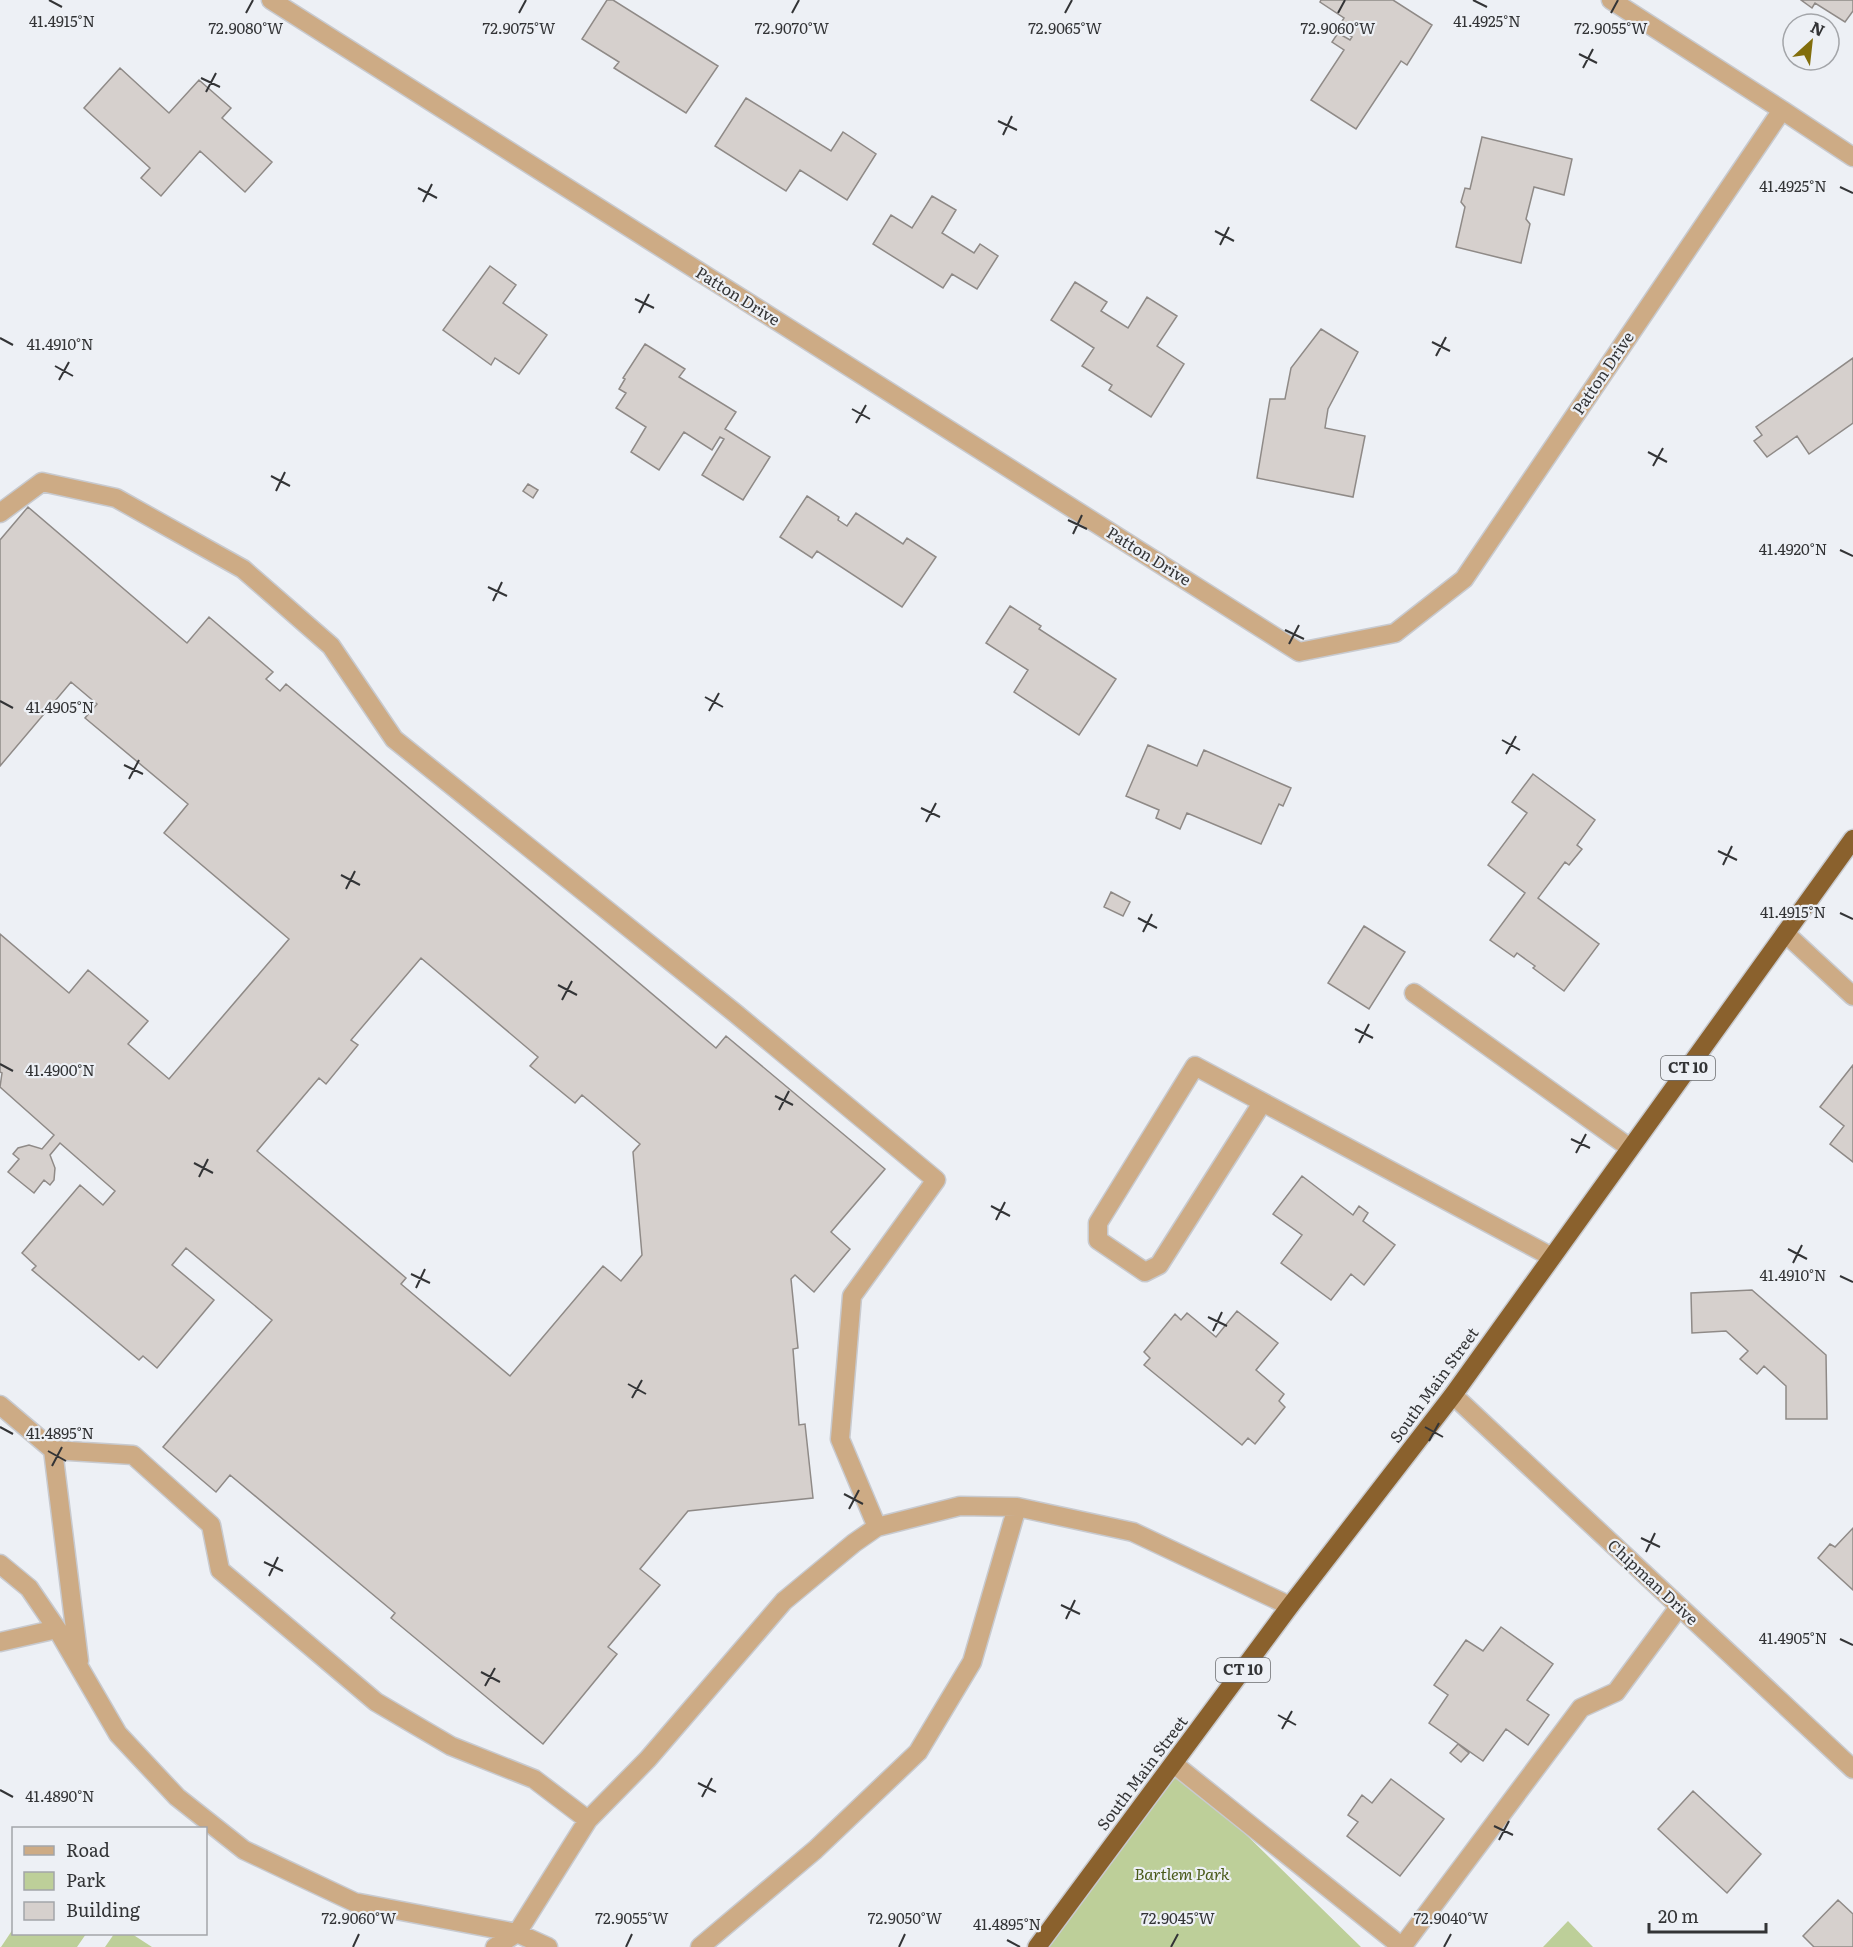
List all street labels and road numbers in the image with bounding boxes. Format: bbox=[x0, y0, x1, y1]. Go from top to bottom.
street label: Patton Drive bbox=[692, 260, 785, 331]
street label: Patton Drive bbox=[1565, 326, 1639, 419]
street label: Patton Drive bbox=[1103, 520, 1196, 591]
road number: CT 10 bbox=[1661, 1056, 1715, 1080]
street label: South Main Street bbox=[1383, 1321, 1484, 1447]
street label: Chipman Drive bbox=[1603, 1533, 1704, 1630]
road number: CT 10 bbox=[1216, 1658, 1270, 1682]
street label: South Main Street bbox=[1090, 1710, 1193, 1835]

